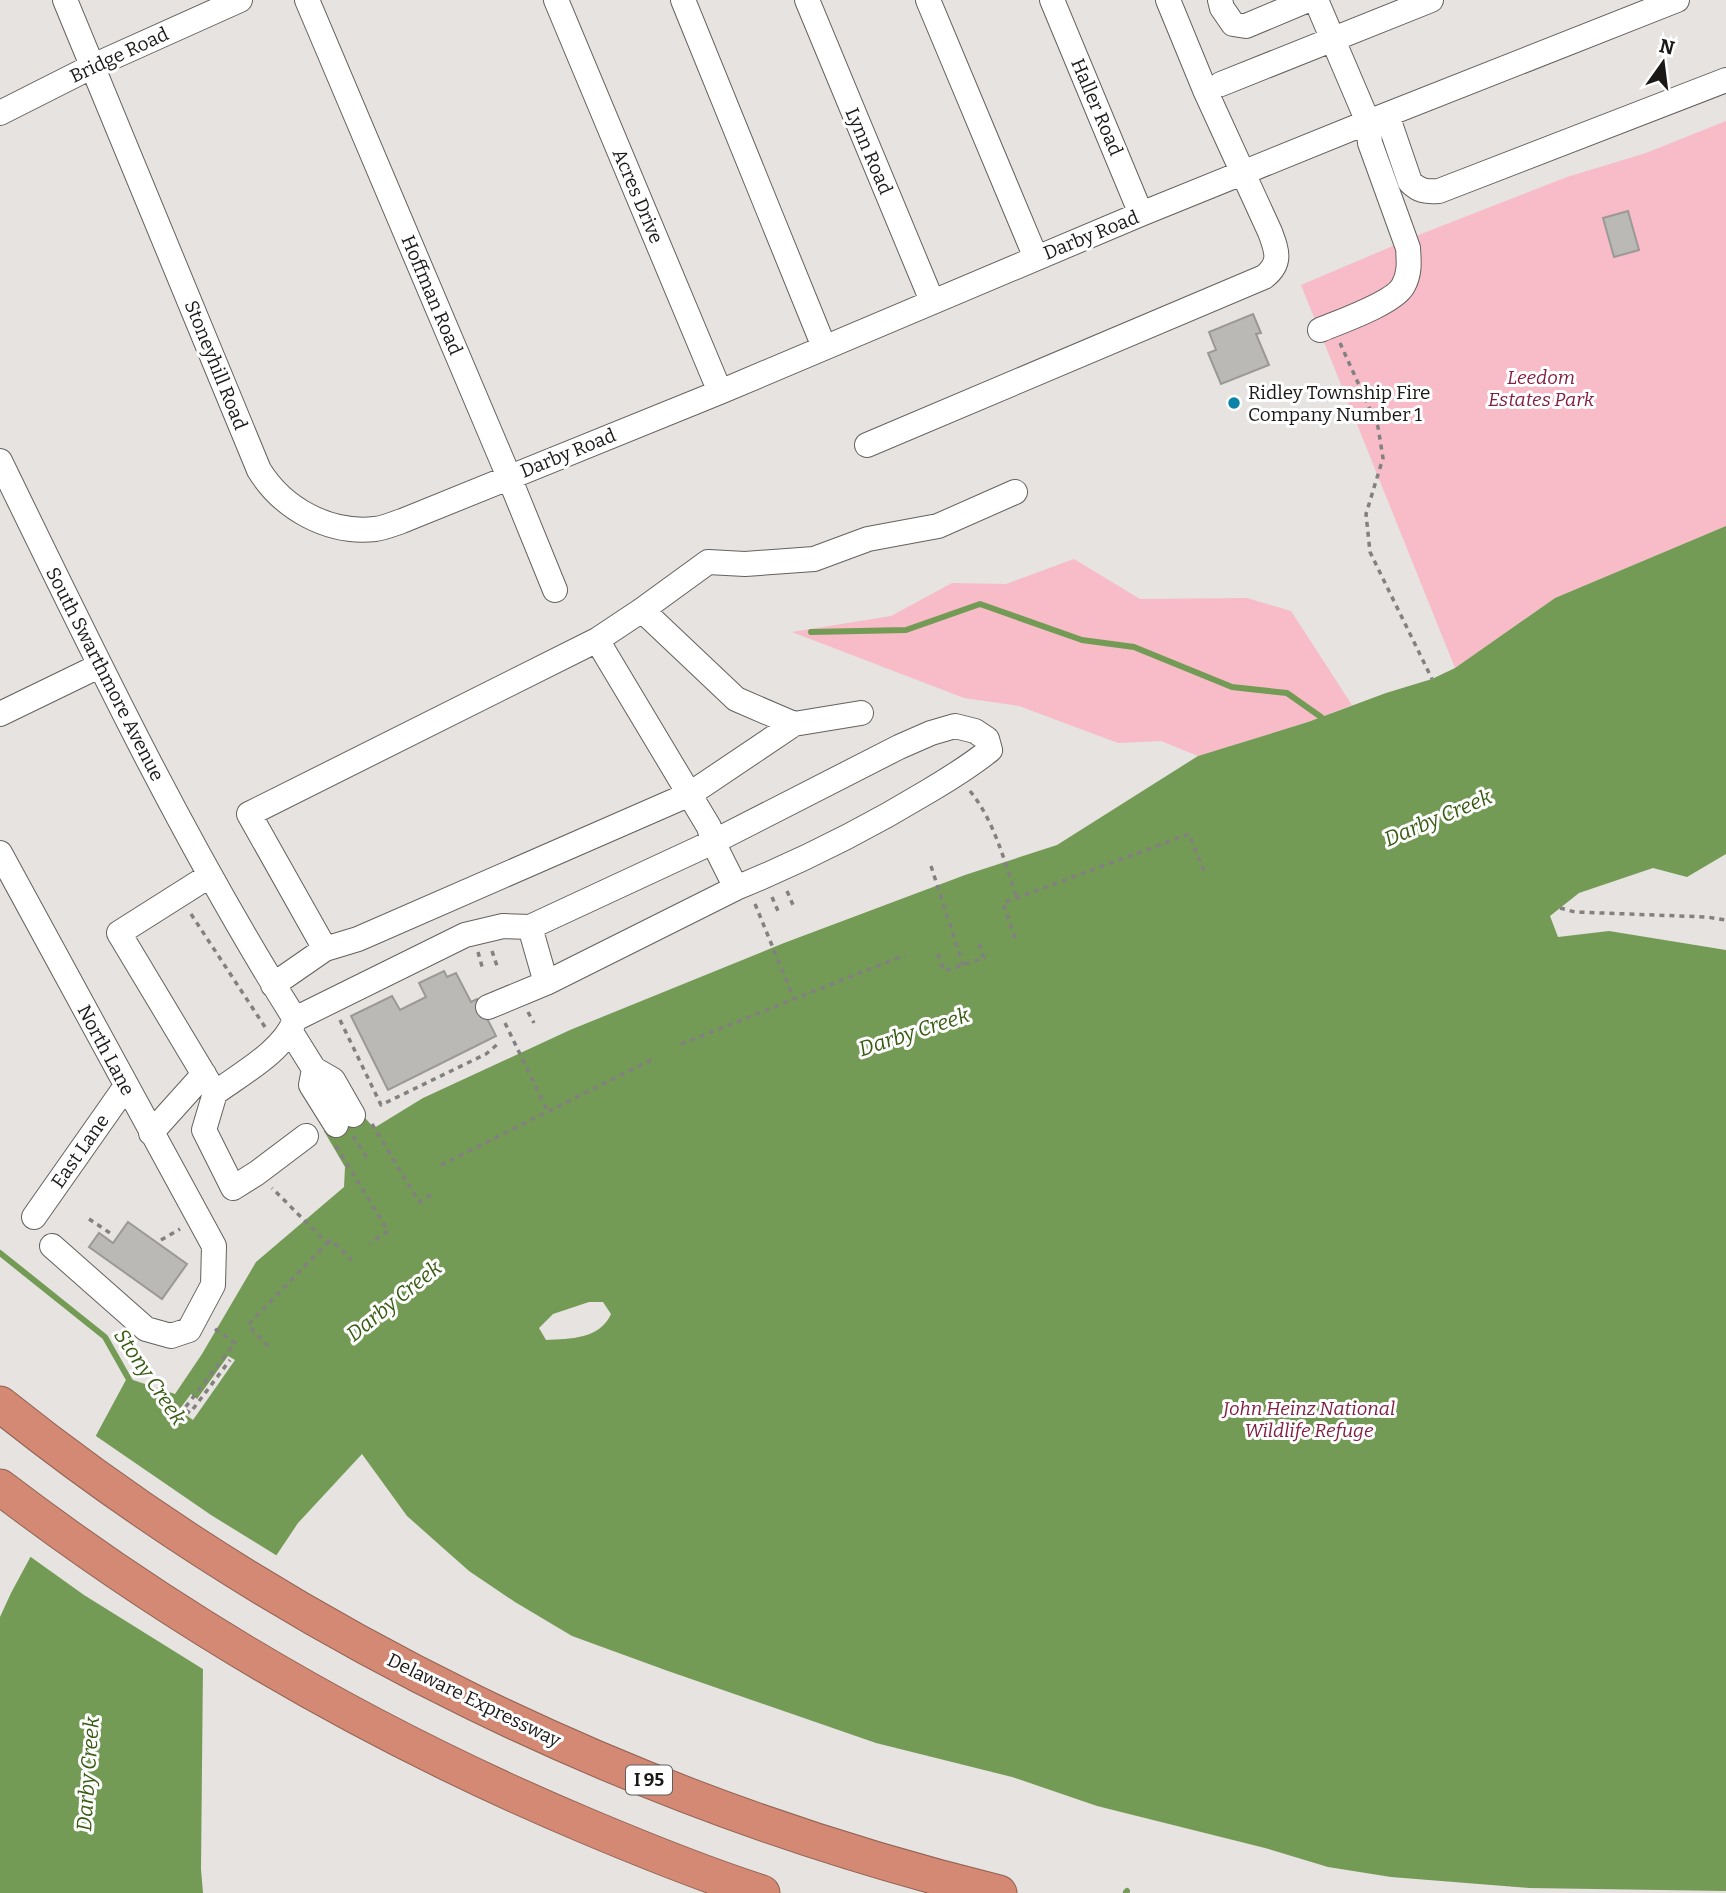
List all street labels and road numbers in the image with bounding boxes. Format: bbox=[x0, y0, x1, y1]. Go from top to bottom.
street label: Bridge Road bbox=[66, 22, 172, 88]
street label: Haller Road bbox=[1066, 55, 1128, 159]
street label: Lynn Road bbox=[840, 104, 898, 198]
street label: Acres Drive bbox=[608, 145, 668, 247]
street label: Darby Road bbox=[1040, 205, 1142, 265]
street label: Hoffman Road bbox=[396, 232, 468, 358]
street label: Stoneyhill Road bbox=[180, 297, 252, 433]
street label: Darby Road bbox=[517, 423, 619, 483]
street label: South Swarthmore Avenue bbox=[41, 563, 169, 785]
street label: North Lane bbox=[73, 1001, 139, 1099]
street label: East Lane bbox=[46, 1110, 114, 1192]
street label: Delaware Expressway bbox=[384, 1648, 565, 1752]
road number: I 95 bbox=[626, 1765, 672, 1794]

